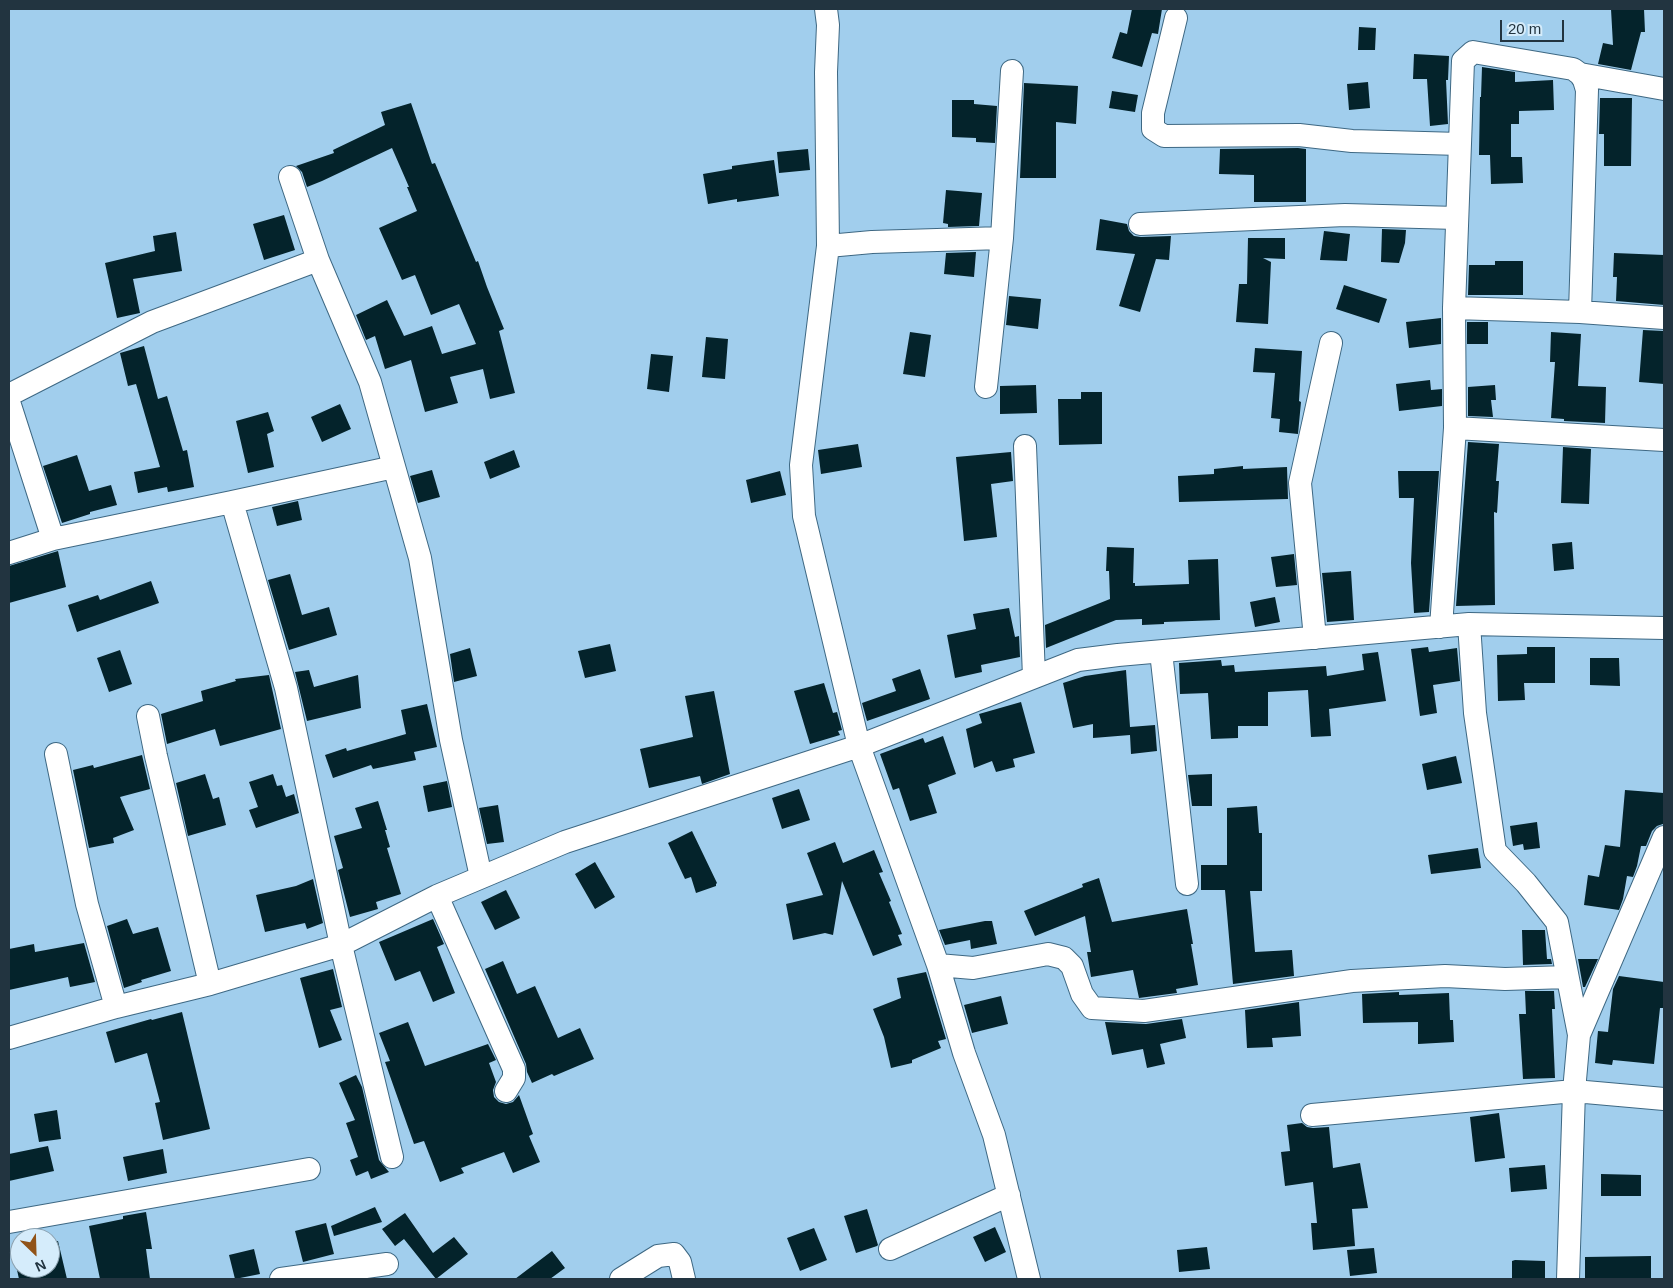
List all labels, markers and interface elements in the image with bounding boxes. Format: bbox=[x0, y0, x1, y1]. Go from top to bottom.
scale bar bbox=[1503, 10, 1567, 42]
text: 20 m bbox=[1508, 20, 1541, 37]
north arrow bbox=[10, 1228, 60, 1278]
text: N bbox=[33, 1256, 49, 1275]

